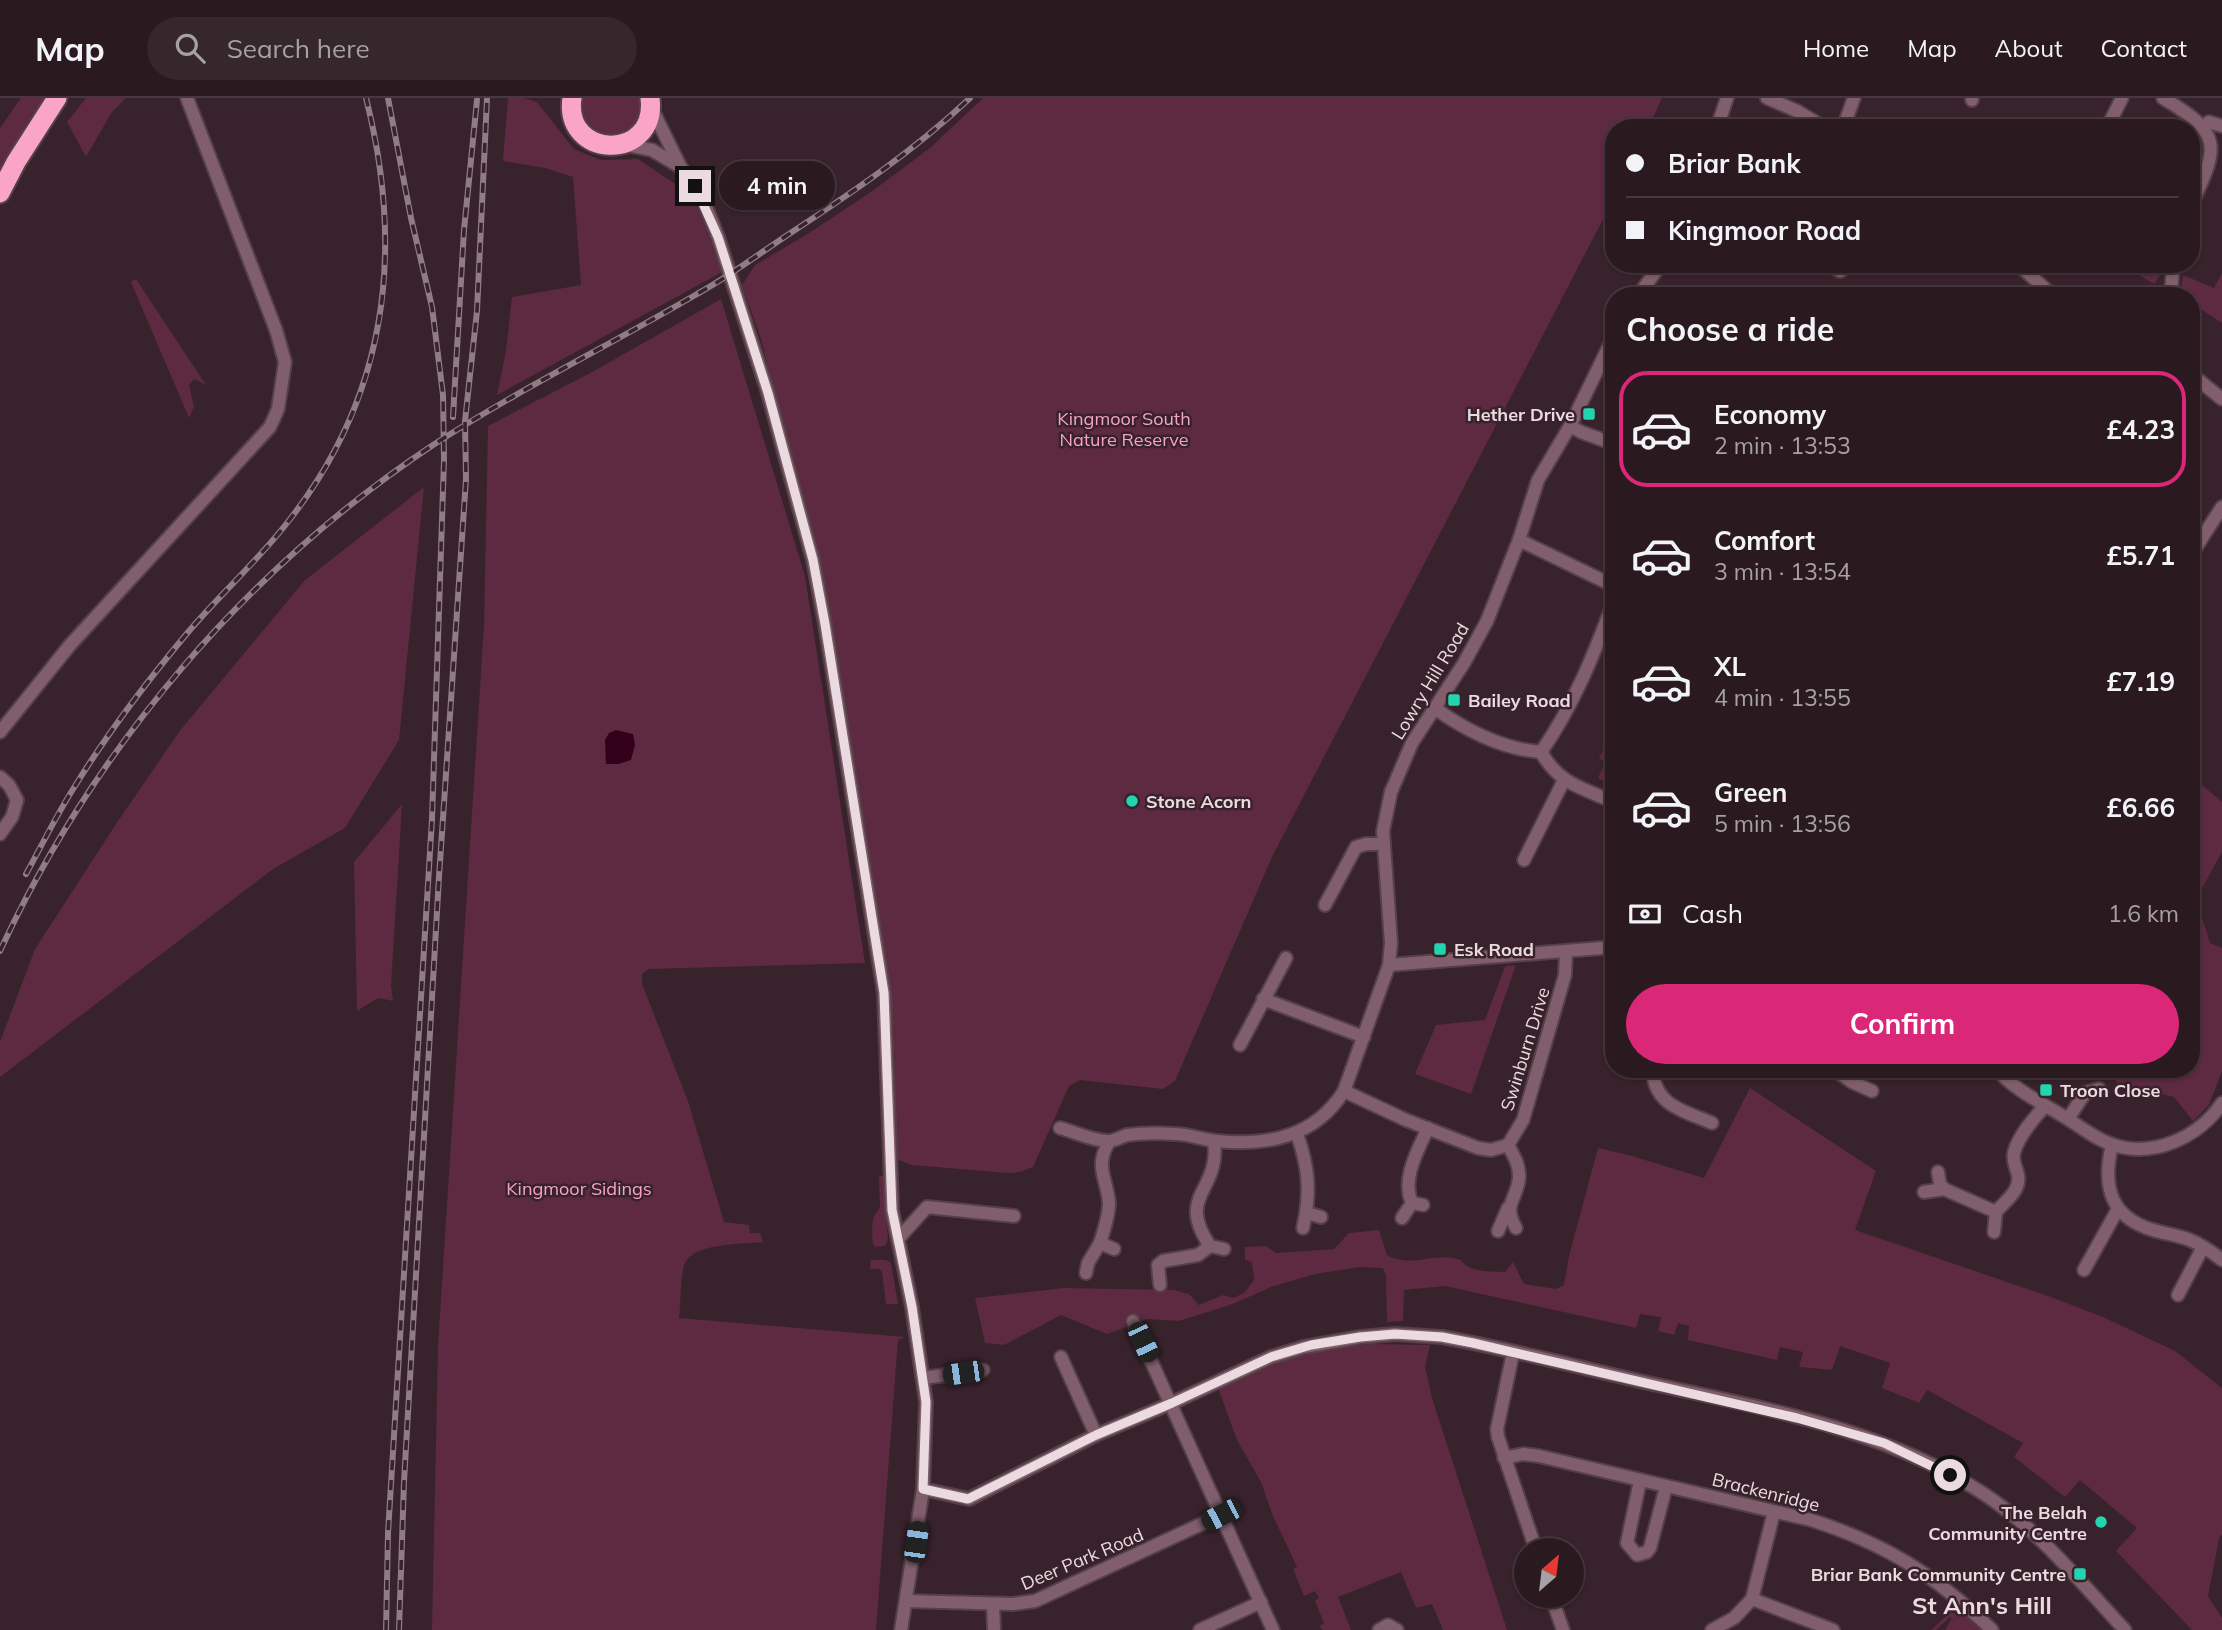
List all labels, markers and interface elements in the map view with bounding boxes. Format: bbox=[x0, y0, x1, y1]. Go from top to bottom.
search box bbox=[147, 17, 637, 80]
text: Map bbox=[35, 28, 105, 69]
icon: search bbox=[171, 29, 209, 67]
text: Search here bbox=[227, 32, 370, 65]
text: Home bbox=[1803, 33, 1869, 63]
text: Map bbox=[1907, 33, 1957, 63]
text: About bbox=[1995, 33, 2063, 63]
text: Contact bbox=[2101, 33, 2187, 63]
text: Briar Bank bbox=[1668, 147, 1801, 180]
callout: 4 min bbox=[720, 162, 835, 210]
route end bbox=[679, 170, 711, 202]
text: 4 min bbox=[747, 171, 807, 200]
text: Kingmoor Road bbox=[1668, 214, 1861, 247]
text: Choose a ride bbox=[1626, 309, 1834, 349]
icon: car bbox=[1630, 398, 1693, 461]
text: Economy bbox=[1714, 398, 1826, 431]
place label: Hether Drive bbox=[1467, 403, 1575, 426]
marker: Hether Drive bbox=[1581, 406, 1597, 422]
park label: Kingmoor South Nature Reserve bbox=[1057, 407, 1191, 451]
text: £4.23 bbox=[2106, 413, 2175, 446]
text: 2 min · 13:53 bbox=[1714, 431, 1851, 460]
icon: car bbox=[1630, 524, 1693, 587]
text: Comfort bbox=[1714, 524, 1815, 557]
text: £5.71 bbox=[2106, 539, 2175, 572]
text: 3 min · 13:54 bbox=[1714, 557, 1851, 586]
street label: Lowry Hill Road bbox=[1386, 618, 1474, 744]
icon: car bbox=[1630, 650, 1693, 713]
text: XL bbox=[1714, 650, 1746, 683]
text: £7.19 bbox=[2106, 665, 2175, 698]
text: 4 min · 13:55 bbox=[1714, 683, 1851, 712]
place label: Bailey Road bbox=[1468, 689, 1571, 712]
marker: Bailey Road bbox=[1446, 692, 1462, 708]
icon: car bbox=[1630, 776, 1693, 839]
text: Green bbox=[1714, 776, 1787, 809]
place label: Stone Acorn bbox=[1146, 790, 1251, 813]
text: £6.66 bbox=[2106, 791, 2175, 824]
marker: Stone Acorn bbox=[1124, 793, 1140, 809]
text: 5 min · 13:56 bbox=[1714, 809, 1851, 838]
icon: cash bbox=[1626, 895, 1664, 933]
text: Cash bbox=[1682, 897, 1743, 930]
text: 1.6 km bbox=[2108, 899, 2179, 928]
place label: Esk Road bbox=[1454, 938, 1534, 961]
marker: Esk Road bbox=[1432, 941, 1448, 957]
street label: Swinburn Drive bbox=[1495, 984, 1555, 1114]
button: Confirm bbox=[1626, 984, 2179, 1064]
place label: Troon Close bbox=[2060, 1079, 2160, 1102]
marker: Troon Close bbox=[2038, 1082, 2054, 1098]
park label: Kingmoor Sidings bbox=[506, 1177, 652, 1200]
car bbox=[1125, 1319, 1162, 1365]
car bbox=[941, 1360, 986, 1386]
route start bbox=[1934, 1459, 1966, 1491]
street label: Brackenridge bbox=[1710, 1468, 1822, 1516]
car bbox=[1198, 1496, 1245, 1534]
place label: The Belah Community Centre bbox=[1928, 1501, 2087, 1545]
marker: The Belah Community Centre bbox=[2093, 1514, 2109, 1530]
car bbox=[903, 1520, 930, 1564]
street label: Deer Park Road bbox=[1017, 1523, 1147, 1595]
north arrow bbox=[1514, 1538, 1584, 1608]
map controls bbox=[1514, 1538, 1584, 1608]
place label: Briar Bank Community Centre bbox=[1811, 1563, 2066, 1586]
marker: Briar Bank Community Centre bbox=[2072, 1566, 2088, 1582]
district label: St Ann's Hill bbox=[1912, 1590, 2052, 1620]

